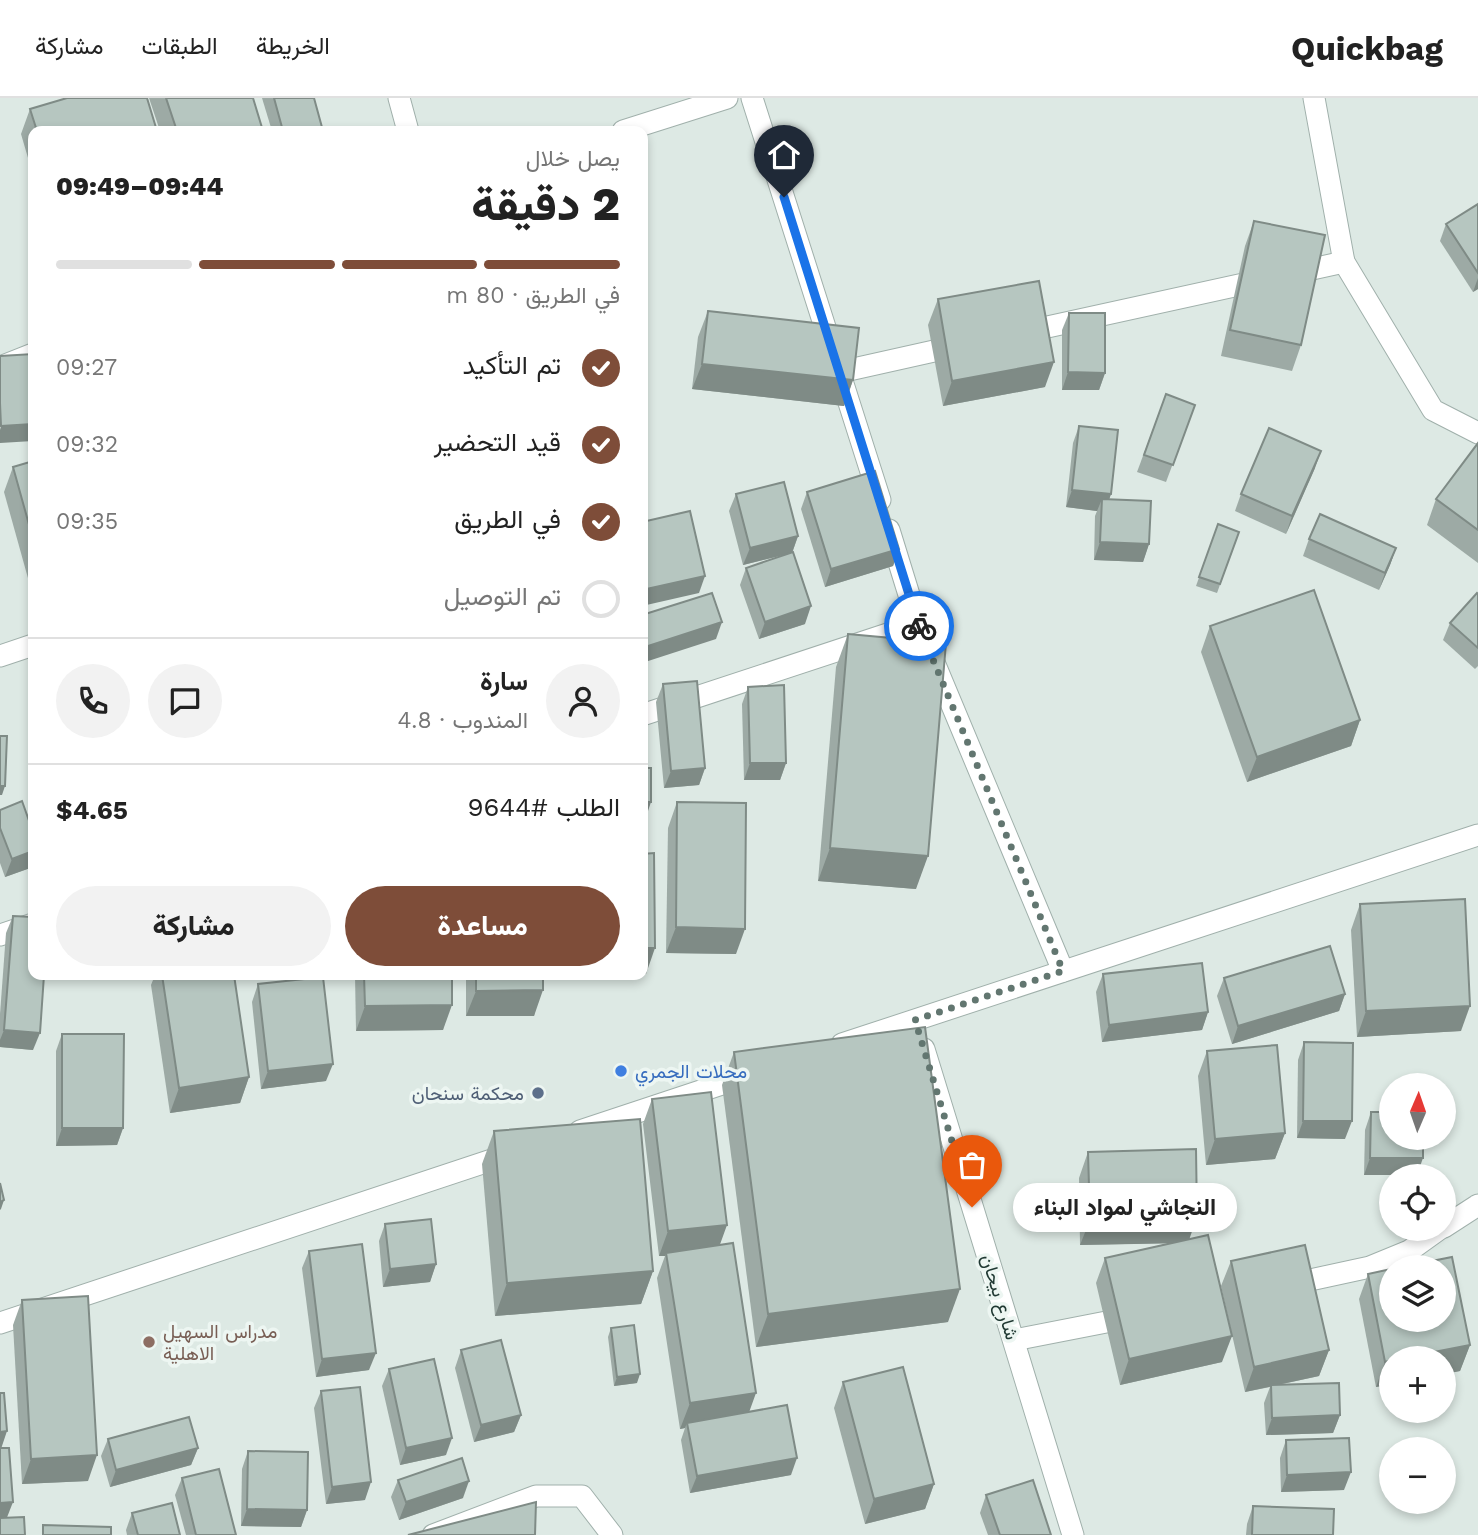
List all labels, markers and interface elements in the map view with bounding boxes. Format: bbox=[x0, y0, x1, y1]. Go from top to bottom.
text: Quickbag bbox=[1291, 29, 1443, 68]
text: مشاركة bbox=[35, 32, 103, 60]
text: الطبقات bbox=[141, 32, 218, 60]
text: الخريطة bbox=[256, 32, 330, 60]
pin bbox=[754, 125, 814, 197]
icon: home bbox=[765, 136, 803, 174]
text: يصل خلال bbox=[526, 145, 620, 172]
text: 09:44–09:49 bbox=[56, 171, 223, 201]
text: 2 دقيقة bbox=[471, 177, 620, 231]
text: في الطريق · 80 m bbox=[446, 282, 620, 309]
icon: check bbox=[582, 349, 620, 387]
text: تم التأكيد bbox=[463, 350, 561, 380]
text: 09:27 bbox=[56, 354, 117, 381]
icon: check bbox=[582, 426, 620, 464]
text: قيد التحضير bbox=[434, 427, 561, 457]
text: 09:32 bbox=[56, 431, 118, 458]
icon: check bbox=[582, 503, 620, 541]
text: في الطريق bbox=[454, 504, 561, 534]
text: 09:35 bbox=[56, 508, 118, 535]
text: تم التوصيل bbox=[444, 581, 561, 611]
courier bbox=[884, 591, 954, 661]
icon: bike bbox=[900, 607, 938, 645]
button: phone bbox=[56, 664, 130, 738]
button: chat bbox=[148, 664, 222, 738]
button: person bbox=[546, 664, 620, 738]
text: سارة bbox=[480, 666, 528, 696]
text: المندوب · 4.8 bbox=[398, 707, 528, 734]
text: الطلب #9644 bbox=[467, 792, 620, 822]
text: $4.65 bbox=[56, 795, 128, 825]
button: مشاركة bbox=[56, 886, 331, 966]
button: مساعدة bbox=[345, 886, 620, 966]
place label: محلات الجمري bbox=[635, 1060, 747, 1087]
marker: محلات الجمري bbox=[613, 1063, 629, 1079]
north arrow bbox=[1379, 1073, 1456, 1150]
map controls bbox=[1379, 1073, 1456, 1514]
place label: محكمة سنحان bbox=[412, 1082, 524, 1105]
marker: محكمة سنحان bbox=[530, 1085, 546, 1101]
pin bbox=[942, 1135, 1002, 1207]
icon: bag bbox=[953, 1146, 991, 1184]
button: locate bbox=[1379, 1164, 1456, 1241]
callout: النجاشي لمواد البناء bbox=[1014, 1182, 1238, 1232]
text: النجاشي لمواد البناء bbox=[1034, 1194, 1216, 1221]
street label: شارع بيحان bbox=[975, 1252, 1024, 1343]
button: layers bbox=[1379, 1255, 1456, 1332]
place label: مدراس السهيل الاهلية bbox=[163, 1320, 277, 1365]
marker: مدراس السهيل الاهلية bbox=[141, 1334, 157, 1350]
button: + bbox=[1379, 1346, 1456, 1423]
button: − bbox=[1379, 1437, 1456, 1514]

